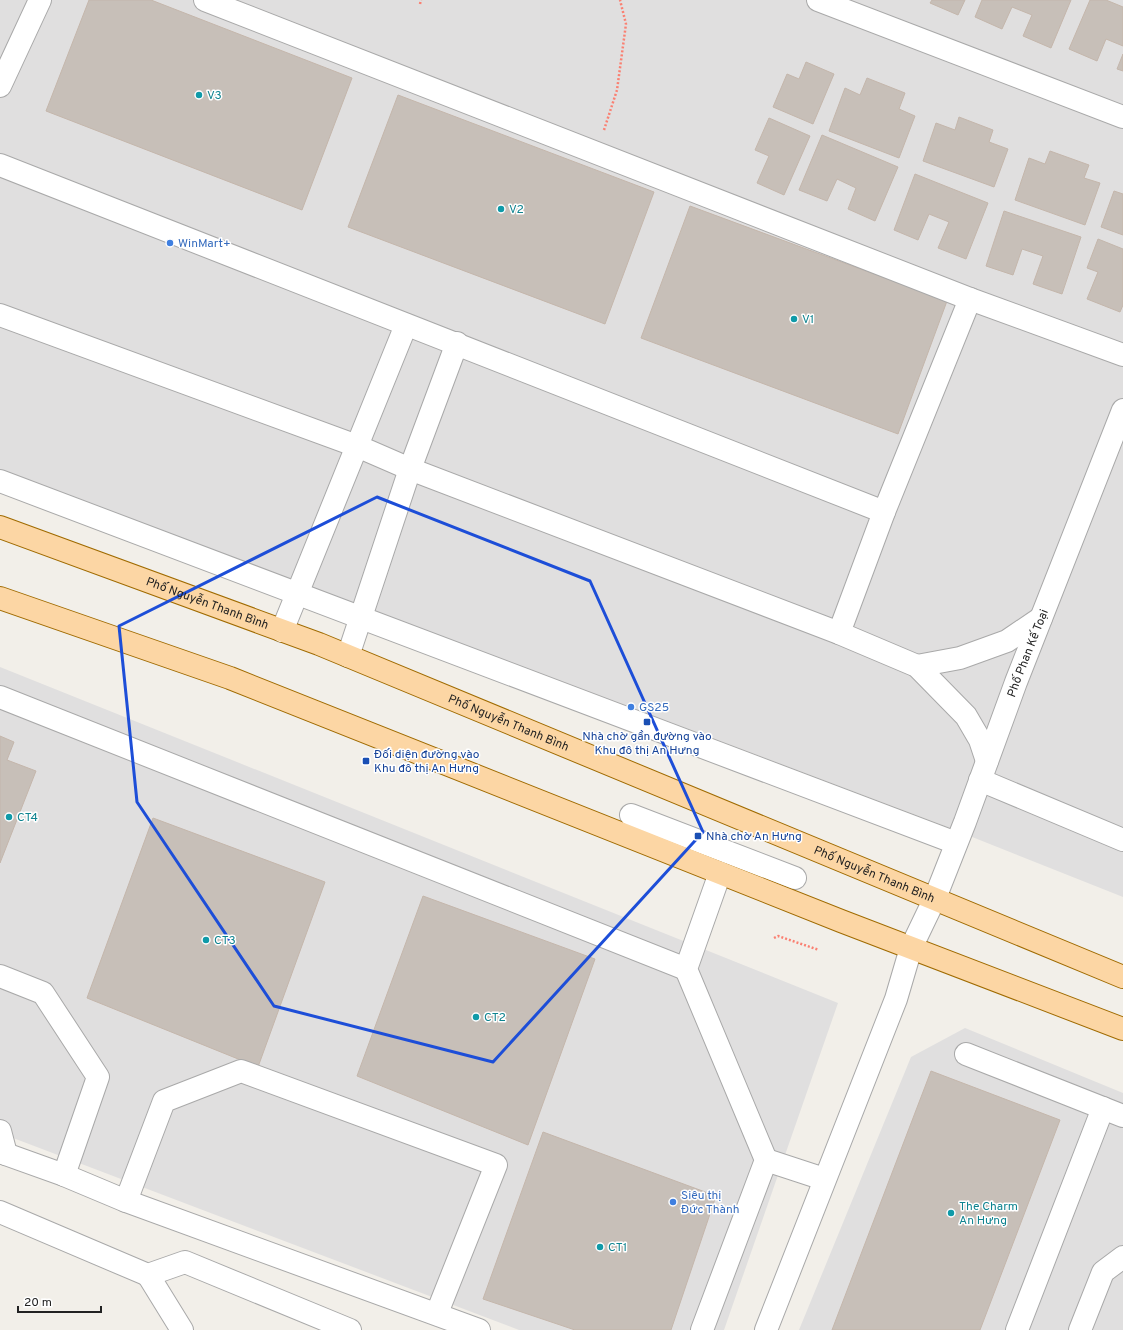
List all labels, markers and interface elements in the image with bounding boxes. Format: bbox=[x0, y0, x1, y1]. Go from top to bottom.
place label: V3 bbox=[207, 88, 222, 104]
marker: V3 bbox=[194, 90, 204, 100]
place label: V2 bbox=[509, 202, 524, 218]
marker: V2 bbox=[496, 204, 506, 214]
place label: WinMart+ bbox=[178, 236, 231, 252]
marker: WinMart+ bbox=[165, 238, 175, 248]
place label: V1 bbox=[802, 312, 814, 328]
marker: V1 bbox=[789, 314, 799, 324]
street label: Phố Nguyễn Thanh Bình bbox=[144, 574, 271, 634]
street label: Phố Phan Kế Toại bbox=[1004, 607, 1053, 700]
street label: Phố Nguyễn Thanh Bình bbox=[445, 691, 571, 756]
place label: GS25 bbox=[639, 700, 669, 716]
marker: GS25 bbox=[626, 702, 636, 712]
marker: Nhà chờ gần đường vào Khu đô thị An Hưng bbox=[642, 717, 652, 727]
place label: Nhà chờ gần đường vào Khu đô thị An Hưng bbox=[582, 729, 712, 759]
place label: Đối diện đường vào Khu đô thị An Hưng bbox=[374, 747, 480, 777]
marker: Đối diện đường vào Khu đô thị An Hưng bbox=[361, 756, 371, 766]
place label: CT4 bbox=[17, 810, 38, 826]
marker: CT4 bbox=[4, 812, 14, 822]
place label: Nhà chờ An Hưng bbox=[706, 829, 802, 845]
marker: Nhà chờ An Hưng bbox=[693, 831, 703, 841]
street label: Phố Nguyễn Thanh Bình bbox=[811, 843, 937, 907]
place label: CT3 bbox=[214, 933, 236, 949]
marker: CT3 bbox=[201, 935, 211, 945]
place label: CT2 bbox=[484, 1010, 506, 1026]
marker: CT2 bbox=[471, 1012, 481, 1022]
place label: Siêu thị Đức Thành bbox=[681, 1188, 739, 1218]
marker: Siêu thị Đức Thành bbox=[668, 1197, 678, 1207]
place label: The Charm An Hưng bbox=[959, 1199, 1018, 1229]
marker: The Charm An Hưng bbox=[946, 1208, 956, 1218]
place label: CT1 bbox=[608, 1240, 627, 1256]
marker: CT1 bbox=[595, 1242, 605, 1252]
scale bar bbox=[18, 1288, 101, 1314]
text: 20 m bbox=[24, 1295, 52, 1311]

